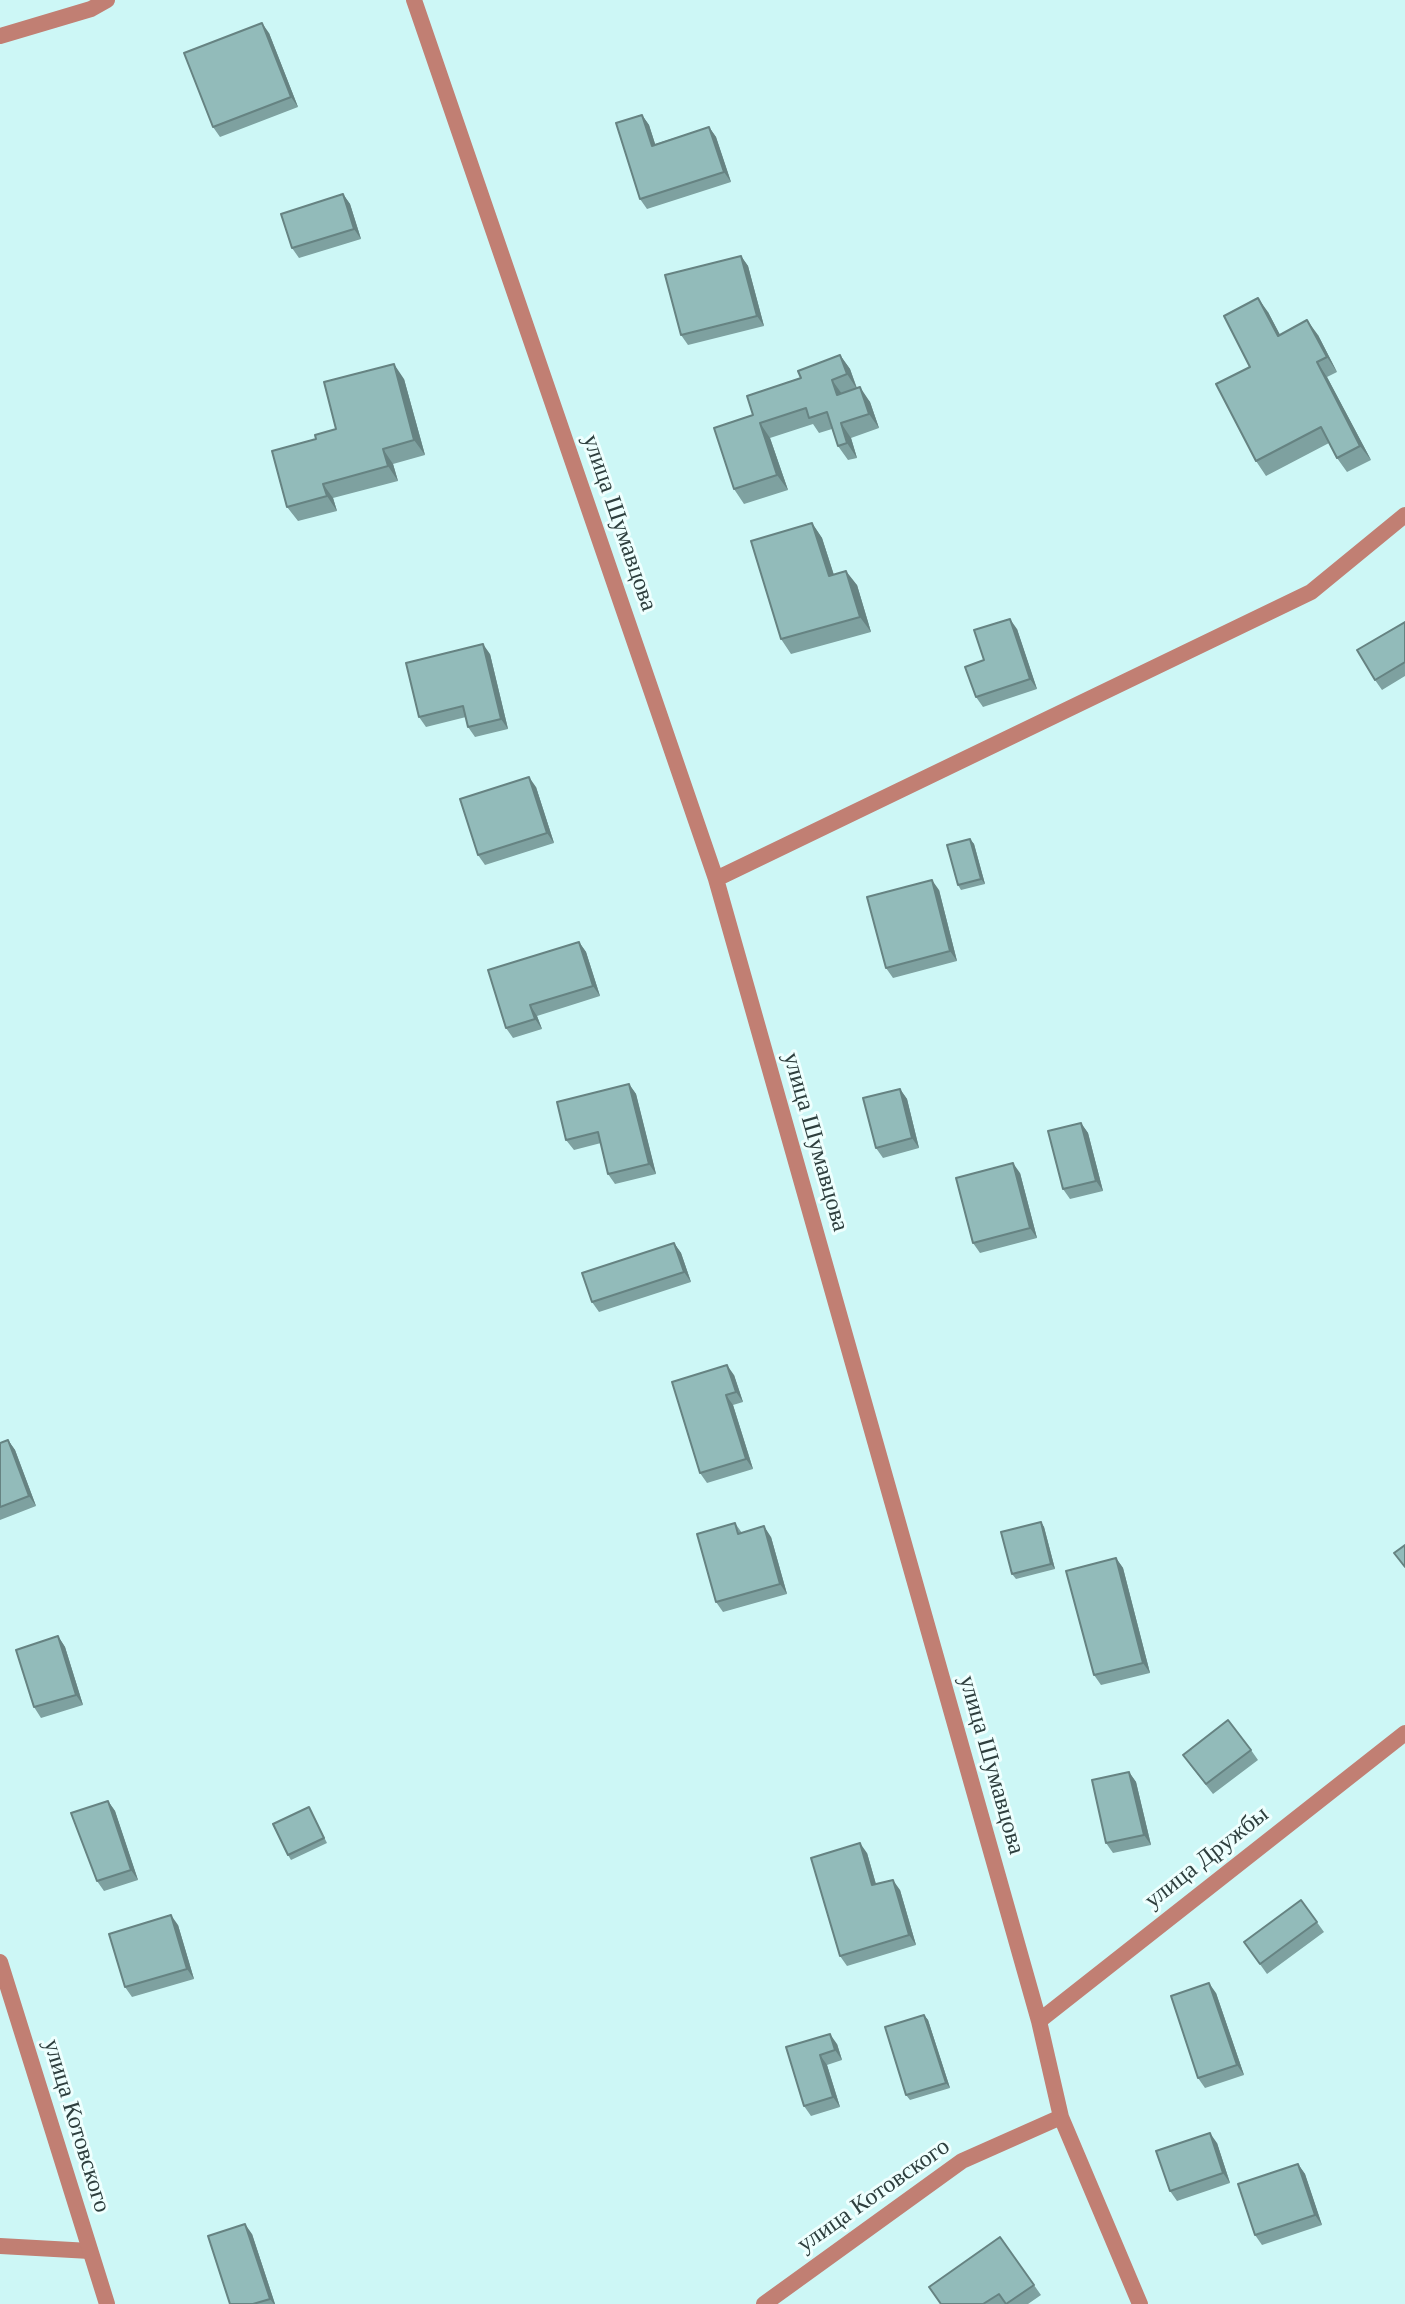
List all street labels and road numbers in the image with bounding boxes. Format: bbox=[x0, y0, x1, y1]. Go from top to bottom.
street label: улица Шумавцова bbox=[575, 431, 663, 615]
street label: улица Шумавцова bbox=[776, 1049, 854, 1235]
street label: улица Шумавцова bbox=[952, 1672, 1030, 1858]
street label: улица Дружбы bbox=[1139, 1801, 1275, 1915]
street label: улица Котовского bbox=[36, 2036, 116, 2216]
street label: улица Котовского bbox=[792, 2133, 956, 2259]

